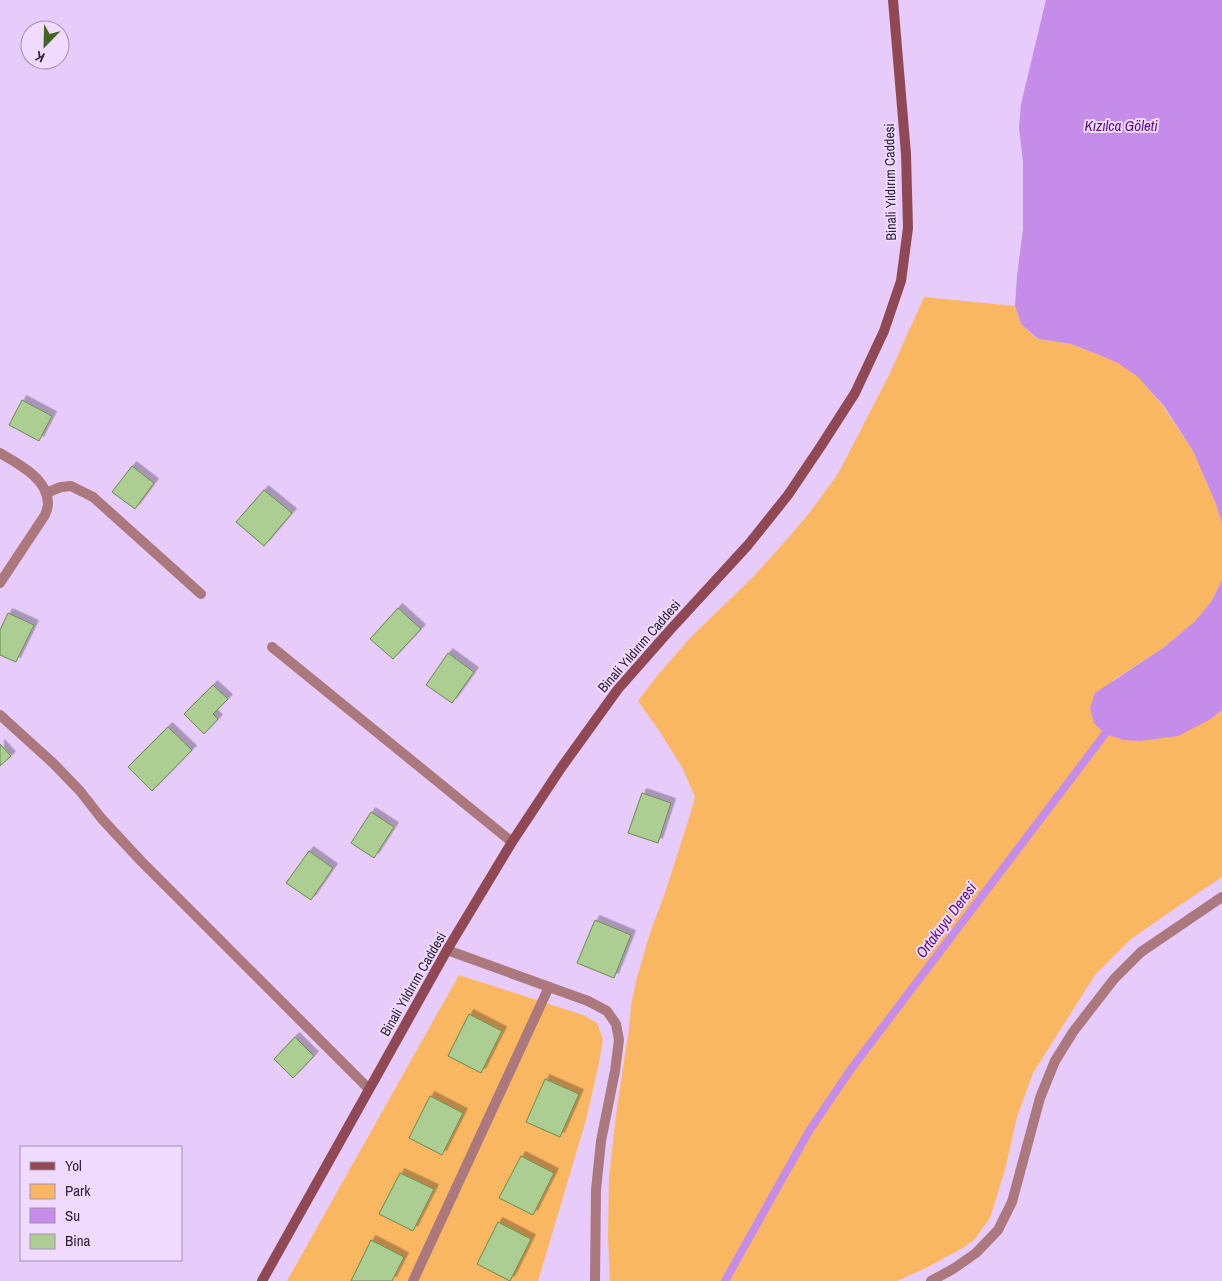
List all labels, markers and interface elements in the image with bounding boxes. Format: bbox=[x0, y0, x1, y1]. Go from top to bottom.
north arrow bbox=[20, 20, 70, 70]
text: K bbox=[32, 47, 47, 67]
water label: Kızılca Göleti bbox=[1084, 115, 1158, 136]
street label: Binali Yıldırım Caddesi bbox=[880, 123, 900, 241]
street label: Binali Yıldırım Caddesi bbox=[594, 596, 684, 696]
water label: Ortakuyu Deresi bbox=[911, 877, 982, 962]
street label: Binali Yıldırım Caddesi bbox=[376, 929, 450, 1039]
legend bbox=[20, 1146, 182, 1261]
text: Yol bbox=[65, 1155, 82, 1176]
text: Park bbox=[65, 1180, 91, 1201]
text: Su bbox=[65, 1205, 80, 1226]
text: Bina bbox=[65, 1230, 90, 1251]

